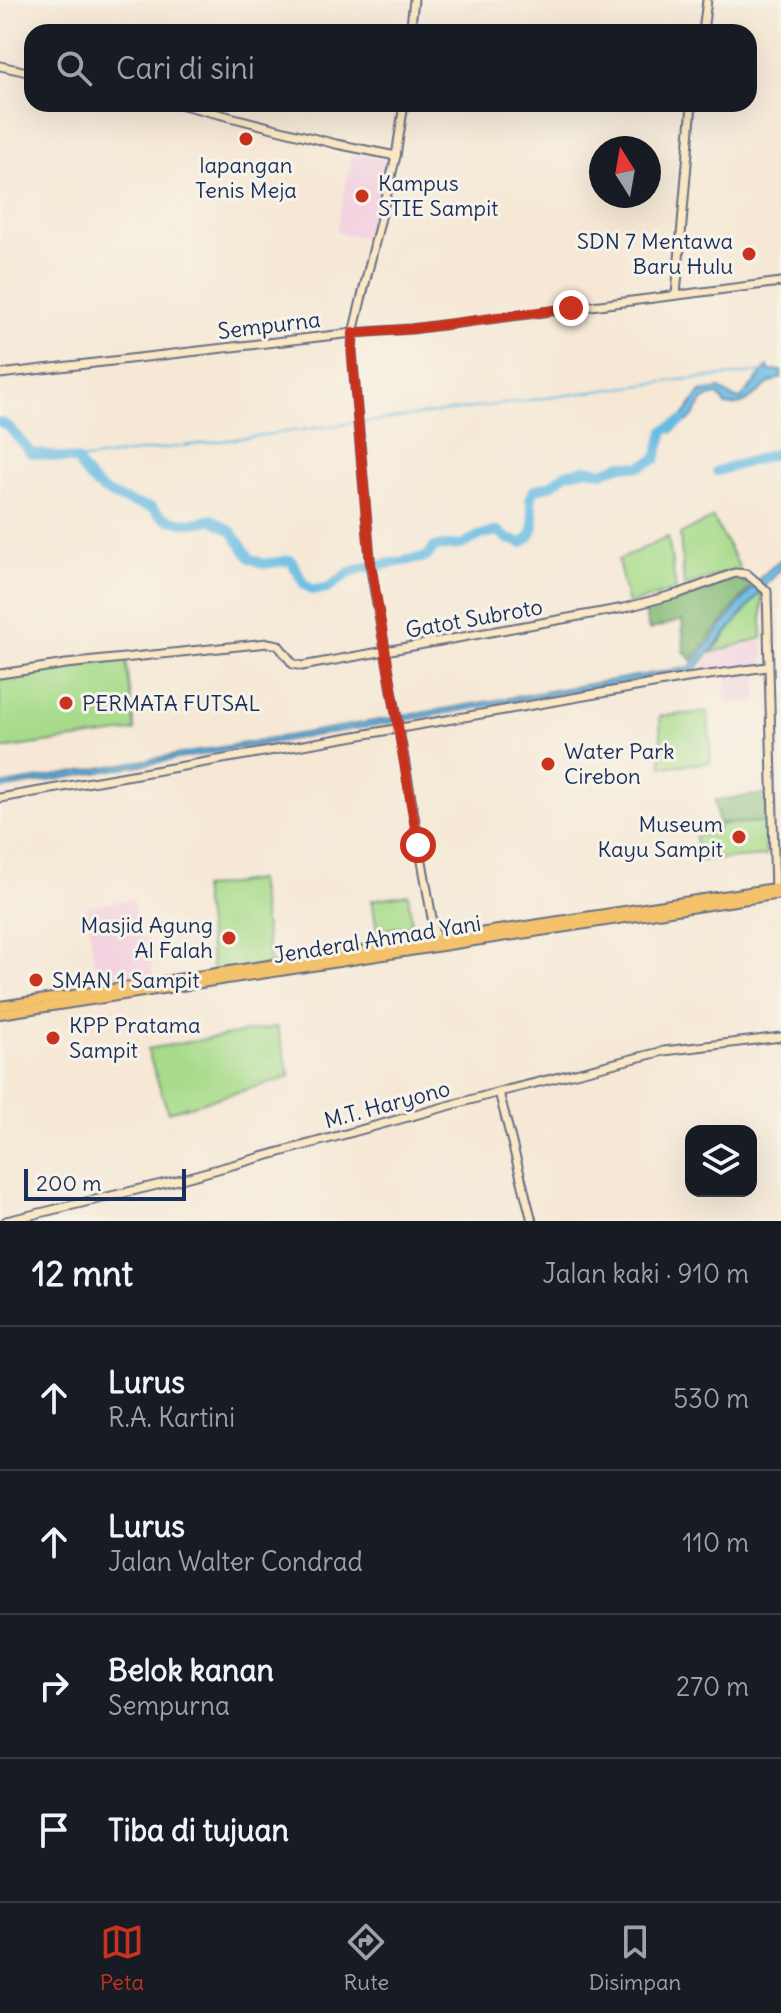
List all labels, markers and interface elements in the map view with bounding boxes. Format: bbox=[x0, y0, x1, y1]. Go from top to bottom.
search box bbox=[24, 24, 757, 112]
icon: search bbox=[52, 46, 96, 90]
text: Cari di sini bbox=[116, 49, 255, 87]
marker: lapangan Tenis Meja bbox=[237, 130, 255, 148]
north arrow bbox=[589, 136, 661, 208]
place label: lapangan Tenis Meja bbox=[195, 151, 297, 204]
place label: Kampus STIE Sampit bbox=[378, 169, 498, 222]
marker: Kampus STIE Sampit bbox=[353, 187, 371, 205]
place label: SDN 7 Mentawa Baru Hulu bbox=[577, 227, 733, 280]
marker: SDN 7 Mentawa Baru Hulu bbox=[740, 245, 758, 263]
route end bbox=[553, 290, 589, 326]
street label: Sempurna bbox=[216, 305, 322, 345]
street label: Gatot Subroto bbox=[403, 592, 545, 644]
place label: PERMATA FUTSAL bbox=[82, 689, 260, 717]
marker: PERMATA FUTSAL bbox=[57, 694, 75, 712]
place label: Water Park Cirebon bbox=[564, 737, 675, 790]
marker: Water Park Cirebon bbox=[539, 755, 557, 773]
place label: Museum Kayu Sampit bbox=[598, 810, 723, 863]
route start bbox=[400, 827, 436, 863]
marker: Museum Kayu Sampit bbox=[730, 828, 748, 846]
street label: Jenderal Ahmad Yani bbox=[271, 909, 483, 969]
place label: Masjid Agung Al Falah bbox=[80, 911, 213, 964]
marker: Masjid Agung Al Falah bbox=[220, 929, 238, 947]
place label: SMAN 1 Sampit bbox=[52, 966, 200, 994]
marker: SMAN 1 Sampit bbox=[27, 971, 45, 989]
place label: KPP Pratama Sampit bbox=[69, 1011, 201, 1064]
marker: KPP Pratama Sampit bbox=[44, 1029, 62, 1047]
street label: M.T. Haryono bbox=[321, 1074, 453, 1134]
map controls bbox=[685, 1125, 757, 1197]
button: layers bbox=[685, 1125, 757, 1197]
scale bar bbox=[24, 1165, 186, 1201]
text: 200 m bbox=[36, 1169, 102, 1197]
text: 12 mnt bbox=[32, 1252, 133, 1295]
text: Jalan kaki · 910 m bbox=[543, 1257, 749, 1290]
text: Lurus bbox=[108, 1363, 185, 1401]
icon: ahead bbox=[32, 1376, 76, 1420]
text: 530 m bbox=[673, 1382, 749, 1415]
text: R.A. Kartini bbox=[108, 1401, 235, 1434]
text: Lurus bbox=[108, 1507, 185, 1545]
icon: ahead bbox=[32, 1520, 76, 1564]
text: 110 m bbox=[682, 1526, 749, 1559]
text: Jalan Walter Condrad bbox=[108, 1545, 363, 1578]
text: Belok kanan bbox=[108, 1651, 274, 1689]
icon: right bbox=[32, 1664, 76, 1708]
text: 270 m bbox=[676, 1670, 749, 1703]
text: Sempurna bbox=[108, 1689, 230, 1722]
icon: arrive bbox=[32, 1808, 76, 1852]
text: Tiba di tujuan bbox=[108, 1811, 289, 1849]
tab: Peta bbox=[100, 1920, 144, 1996]
tab: Rute bbox=[343, 1920, 389, 1996]
tab: Disimpan bbox=[589, 1920, 681, 1996]

